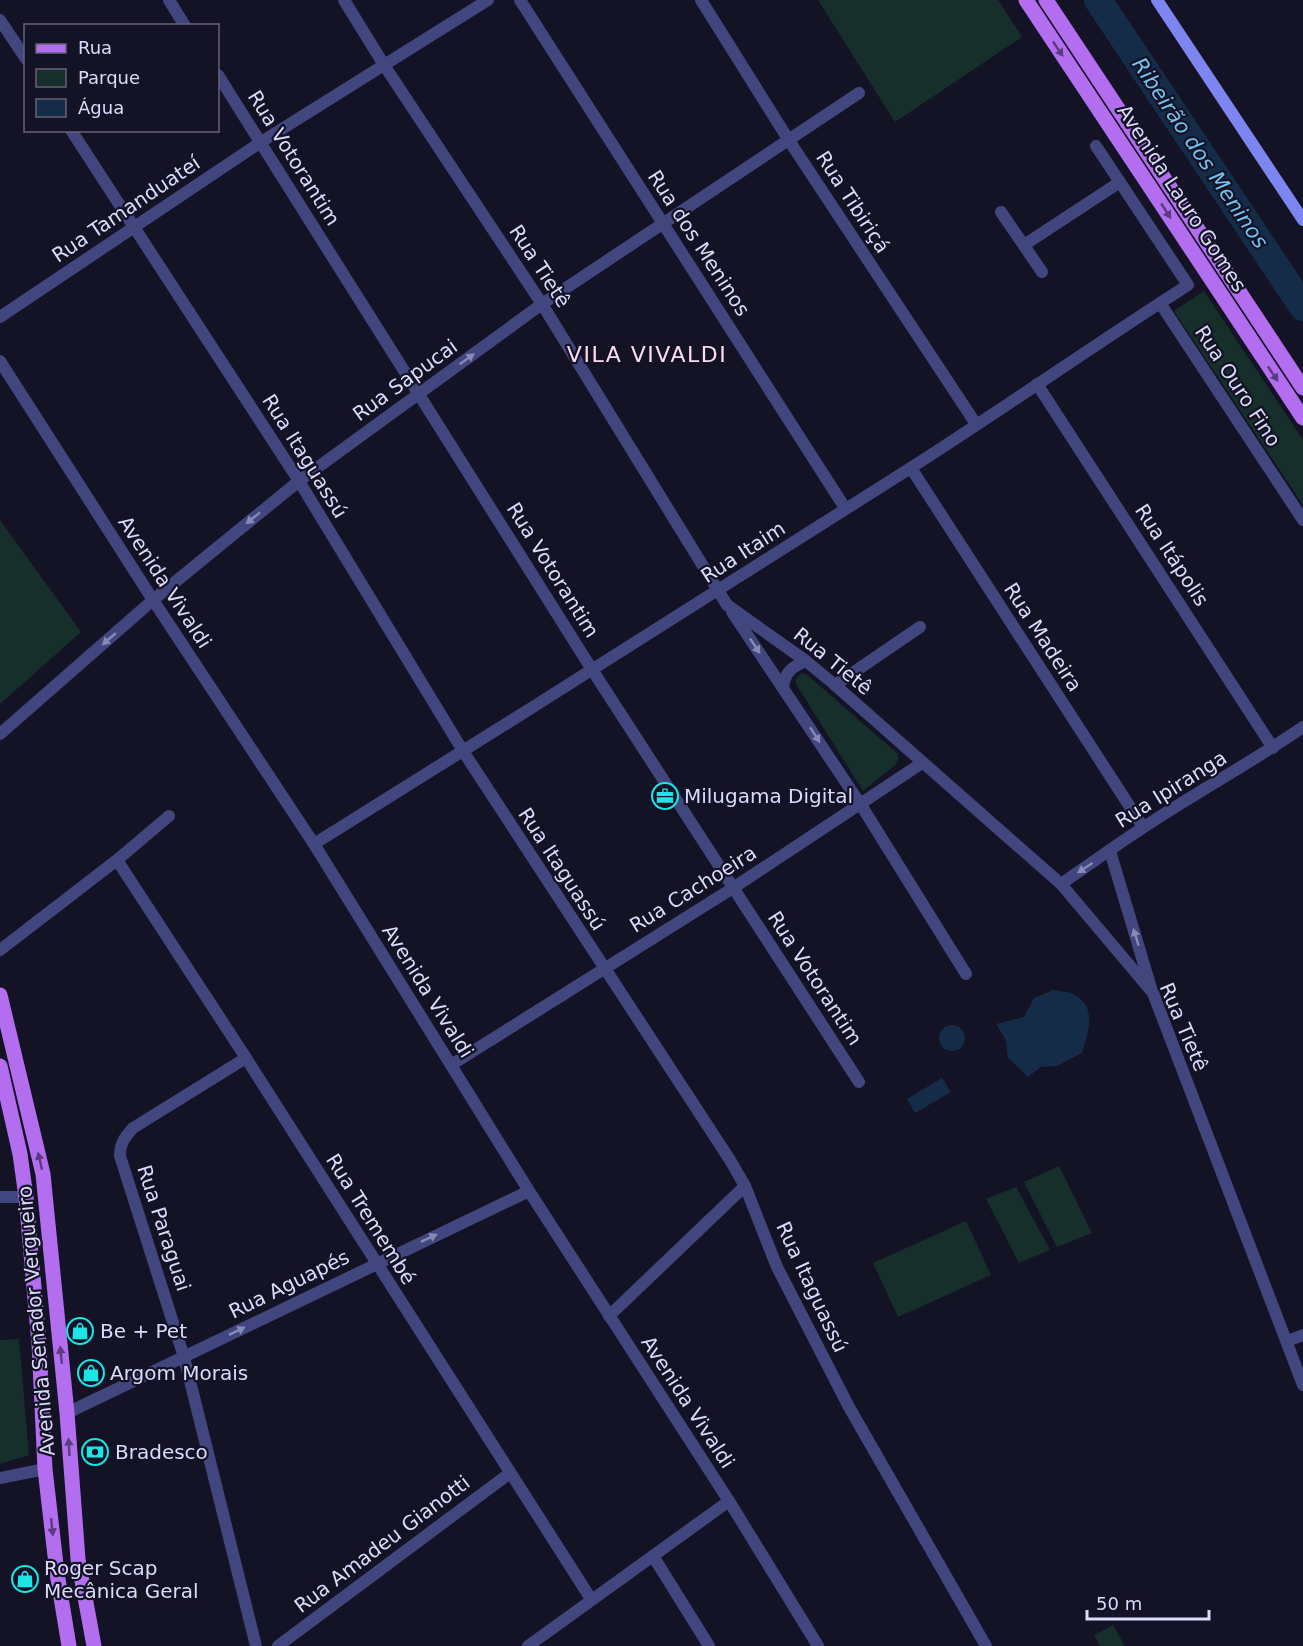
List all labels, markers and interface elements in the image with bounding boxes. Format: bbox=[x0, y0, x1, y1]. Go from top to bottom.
legend bbox=[24, 24, 219, 132]
text: Rua bbox=[78, 37, 112, 58]
one-way arrow bbox=[1052, 41, 1063, 57]
water label: Ribeirão dos Meninos bbox=[1127, 53, 1273, 253]
text: Parque bbox=[78, 67, 140, 88]
street label: Rua Votorantim bbox=[243, 86, 345, 230]
text: Água bbox=[78, 97, 124, 118]
street label: Avenida Lauro Gomes bbox=[1112, 100, 1252, 296]
street label: Rua Tibiriçá bbox=[811, 147, 895, 257]
street label: Rua Tamanduateí bbox=[47, 150, 206, 267]
street label: Rua dos Meninos bbox=[643, 166, 755, 320]
one-way arrow bbox=[1160, 203, 1172, 219]
street label: Rua Tietê bbox=[504, 220, 576, 312]
street label: Rua Ouro Fino bbox=[1190, 321, 1286, 451]
street label: Rua Sapucai bbox=[348, 334, 462, 426]
district label: VILA VIVALDI bbox=[567, 342, 727, 367]
one-way arrow bbox=[459, 354, 474, 366]
one-way arrow bbox=[1268, 366, 1279, 382]
street label: Rua Itaguassú bbox=[257, 390, 353, 522]
street label: Rua Votorantim bbox=[502, 498, 604, 642]
street label: Rua Itápolis bbox=[1130, 500, 1214, 610]
street label: Avenida Vivaldi bbox=[113, 511, 217, 653]
one-way arrow bbox=[246, 511, 261, 524]
street label: Rua Itaim bbox=[696, 516, 790, 588]
street label: Rua Madeira bbox=[999, 578, 1087, 696]
street label: Rua Tietê bbox=[789, 622, 877, 700]
one-way arrow bbox=[101, 632, 117, 645]
one-way arrow bbox=[749, 637, 761, 653]
one-way arrow bbox=[809, 727, 820, 743]
street label: Rua Ipiranga bbox=[1111, 745, 1231, 833]
office icon: Milugama Digital bbox=[650, 781, 680, 811]
place label: Milugama Digital bbox=[684, 784, 853, 808]
street label: Rua Itaguassú bbox=[513, 803, 611, 935]
street label: Rua Cachoeira bbox=[625, 840, 761, 938]
one-way arrow bbox=[1077, 862, 1094, 873]
street label: Rua Votorantim bbox=[763, 907, 867, 1049]
street label: Avenida Vivaldi bbox=[377, 920, 479, 1062]
one-way arrow bbox=[1131, 928, 1140, 946]
street label: Rua Tietê bbox=[1155, 979, 1213, 1075]
street label: Rua Tremembé bbox=[321, 1149, 421, 1289]
one-way arrow bbox=[35, 1152, 45, 1171]
street label: Rua Paraguai bbox=[132, 1162, 196, 1294]
street label: Avenida Senador Vergueiro bbox=[12, 1185, 60, 1457]
street label: Rua Itaguassú bbox=[771, 1218, 853, 1356]
one-way arrow bbox=[420, 1234, 437, 1243]
street label: Rua Aguapés bbox=[225, 1244, 353, 1324]
shop icon: Be + Pet bbox=[65, 1316, 95, 1346]
place label: Be + Pet bbox=[100, 1319, 187, 1343]
one-way arrow bbox=[228, 1326, 245, 1336]
street label: Avenida Vivaldi bbox=[636, 1331, 740, 1473]
one-way arrow bbox=[56, 1346, 66, 1365]
shop icon: Argom Morais bbox=[76, 1358, 106, 1388]
place label: Argom Morais bbox=[110, 1361, 248, 1385]
one-way arrow bbox=[64, 1437, 74, 1456]
bank icon: Bradesco bbox=[80, 1437, 110, 1467]
place label: Bradesco bbox=[115, 1440, 208, 1464]
street label: Rua Amadeu Gianotti bbox=[290, 1470, 474, 1618]
one-way arrow bbox=[47, 1518, 56, 1537]
place label: Roger Scap Mecânica Geral bbox=[44, 1556, 199, 1603]
shop icon: Roger Scap Mecânica Geral bbox=[10, 1564, 40, 1594]
scale bar bbox=[1087, 1583, 1208, 1621]
text: 50 m bbox=[1096, 1593, 1142, 1614]

